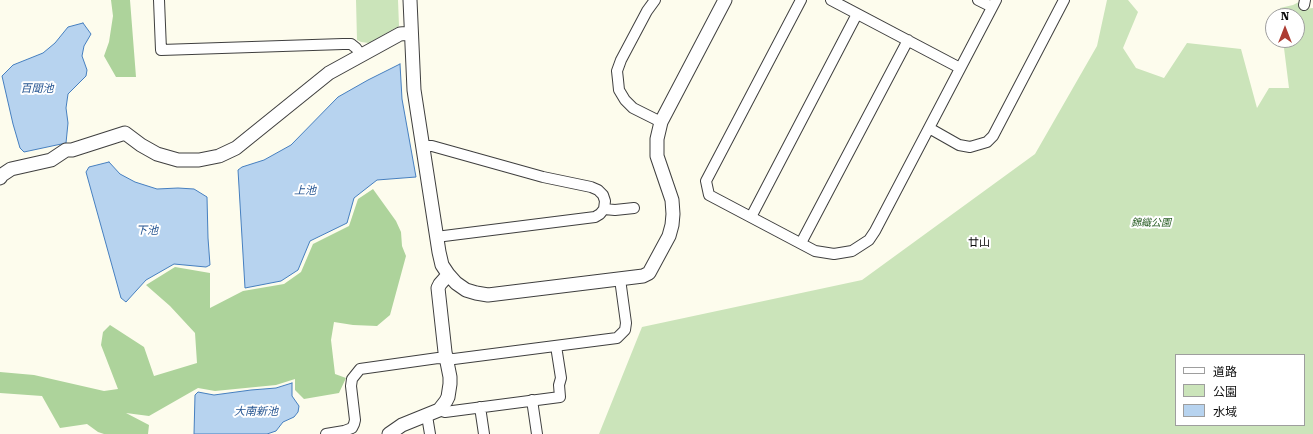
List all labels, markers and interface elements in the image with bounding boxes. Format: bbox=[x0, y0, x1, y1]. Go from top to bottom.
north arrow bbox=[1265, 8, 1305, 48]
text: N bbox=[1281, 10, 1289, 23]
water label: 百聞池 bbox=[21, 82, 53, 96]
water label: 上池 bbox=[294, 184, 316, 198]
park label: 錦織公園 bbox=[1131, 217, 1171, 229]
water label: 下池 bbox=[136, 224, 158, 238]
district label: 廿山 bbox=[968, 236, 990, 250]
legend bbox=[1175, 354, 1305, 426]
text: 道路 bbox=[1213, 365, 1237, 379]
text: 公園 bbox=[1213, 385, 1237, 399]
water label: 大南新池 bbox=[234, 405, 278, 419]
text: 水域 bbox=[1213, 405, 1237, 419]

